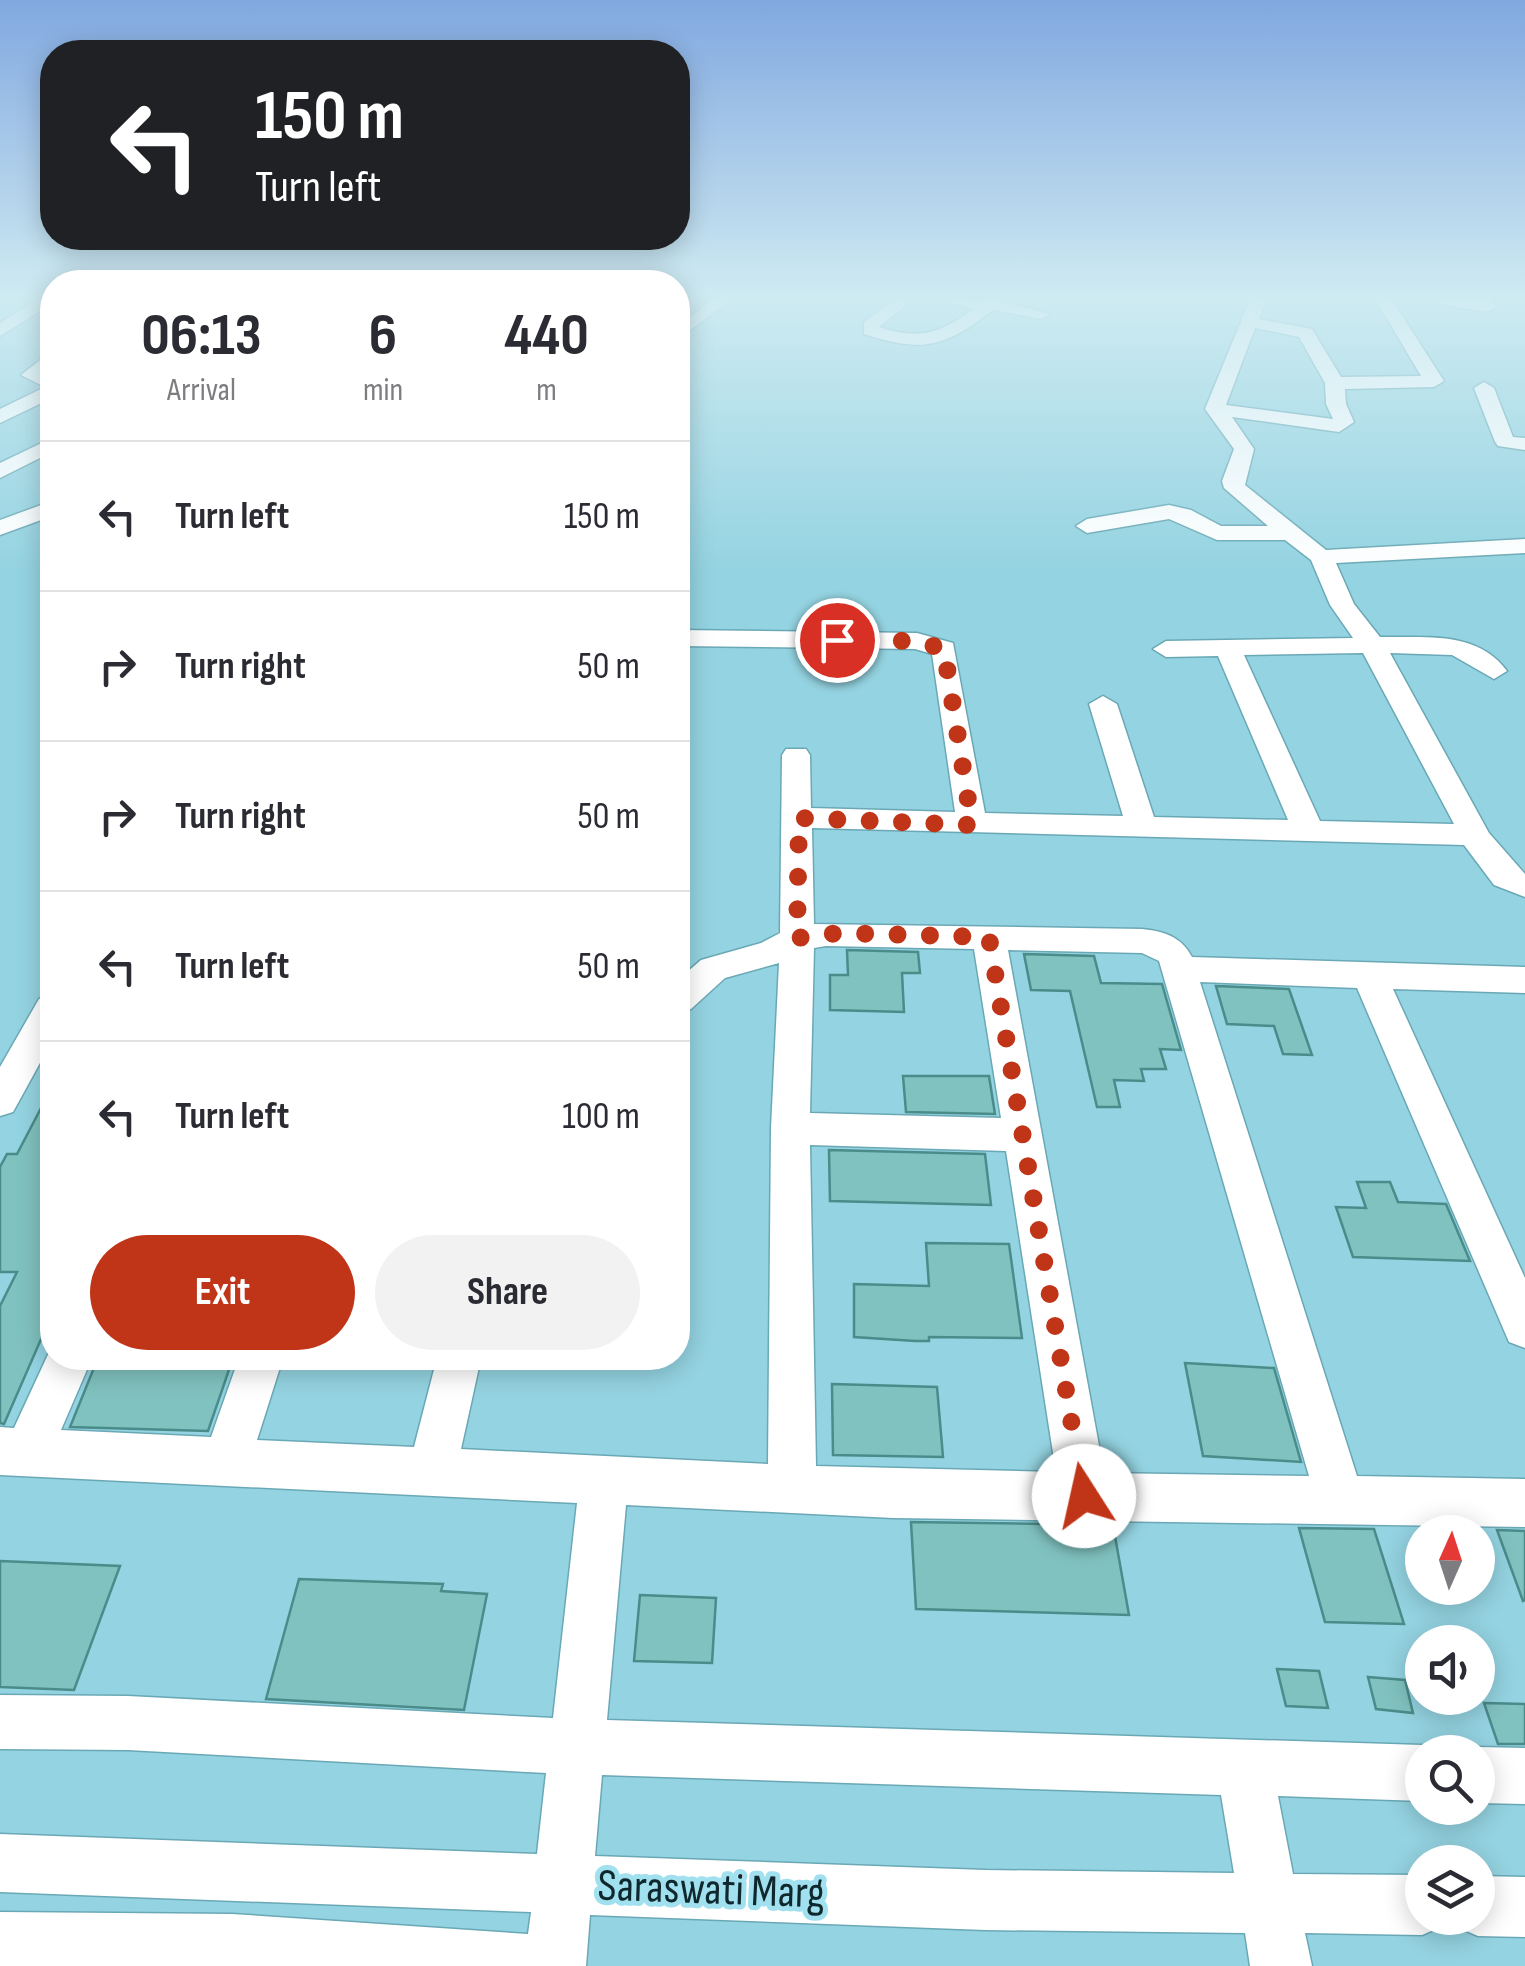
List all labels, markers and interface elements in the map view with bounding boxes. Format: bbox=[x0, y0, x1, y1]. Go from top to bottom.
text: 150 m bbox=[255, 75, 404, 159]
icon: left bbox=[90, 80, 220, 210]
text: Turn left bbox=[255, 160, 381, 215]
text: 06:13 bbox=[141, 300, 262, 372]
text: 6 bbox=[369, 300, 397, 372]
text: 440 bbox=[504, 300, 589, 372]
text: Arrival bbox=[167, 371, 236, 410]
text: min bbox=[363, 371, 403, 410]
text: m bbox=[536, 371, 557, 410]
icon: left bbox=[90, 489, 145, 544]
text: Turn left bbox=[175, 494, 289, 539]
text: 150 m bbox=[564, 494, 640, 539]
pin bbox=[795, 598, 880, 683]
icon: arrive bbox=[810, 613, 865, 668]
icon: right bbox=[90, 639, 145, 694]
text: Turn right bbox=[175, 644, 306, 689]
text: 50 m bbox=[577, 644, 640, 689]
icon: right bbox=[90, 789, 145, 844]
text: Turn right bbox=[175, 794, 306, 839]
text: 50 m bbox=[577, 794, 640, 839]
icon: left bbox=[90, 939, 145, 994]
text: Turn left bbox=[175, 944, 289, 989]
text: 50 m bbox=[577, 944, 640, 989]
icon: left bbox=[90, 1089, 145, 1144]
text: Turn left bbox=[175, 1094, 289, 1139]
text: 100 m bbox=[562, 1094, 640, 1139]
button: Exit bbox=[90, 1235, 355, 1350]
button: Share bbox=[375, 1235, 640, 1350]
position arrow bbox=[1032, 1444, 1136, 1548]
north arrow bbox=[1405, 1515, 1495, 1605]
map controls bbox=[1405, 1515, 1495, 1935]
button: sound bbox=[1405, 1625, 1495, 1715]
button: search bbox=[1405, 1735, 1495, 1825]
button: layers bbox=[1405, 1845, 1495, 1935]
street label: Saraswati Marg bbox=[596, 1859, 826, 1921]

